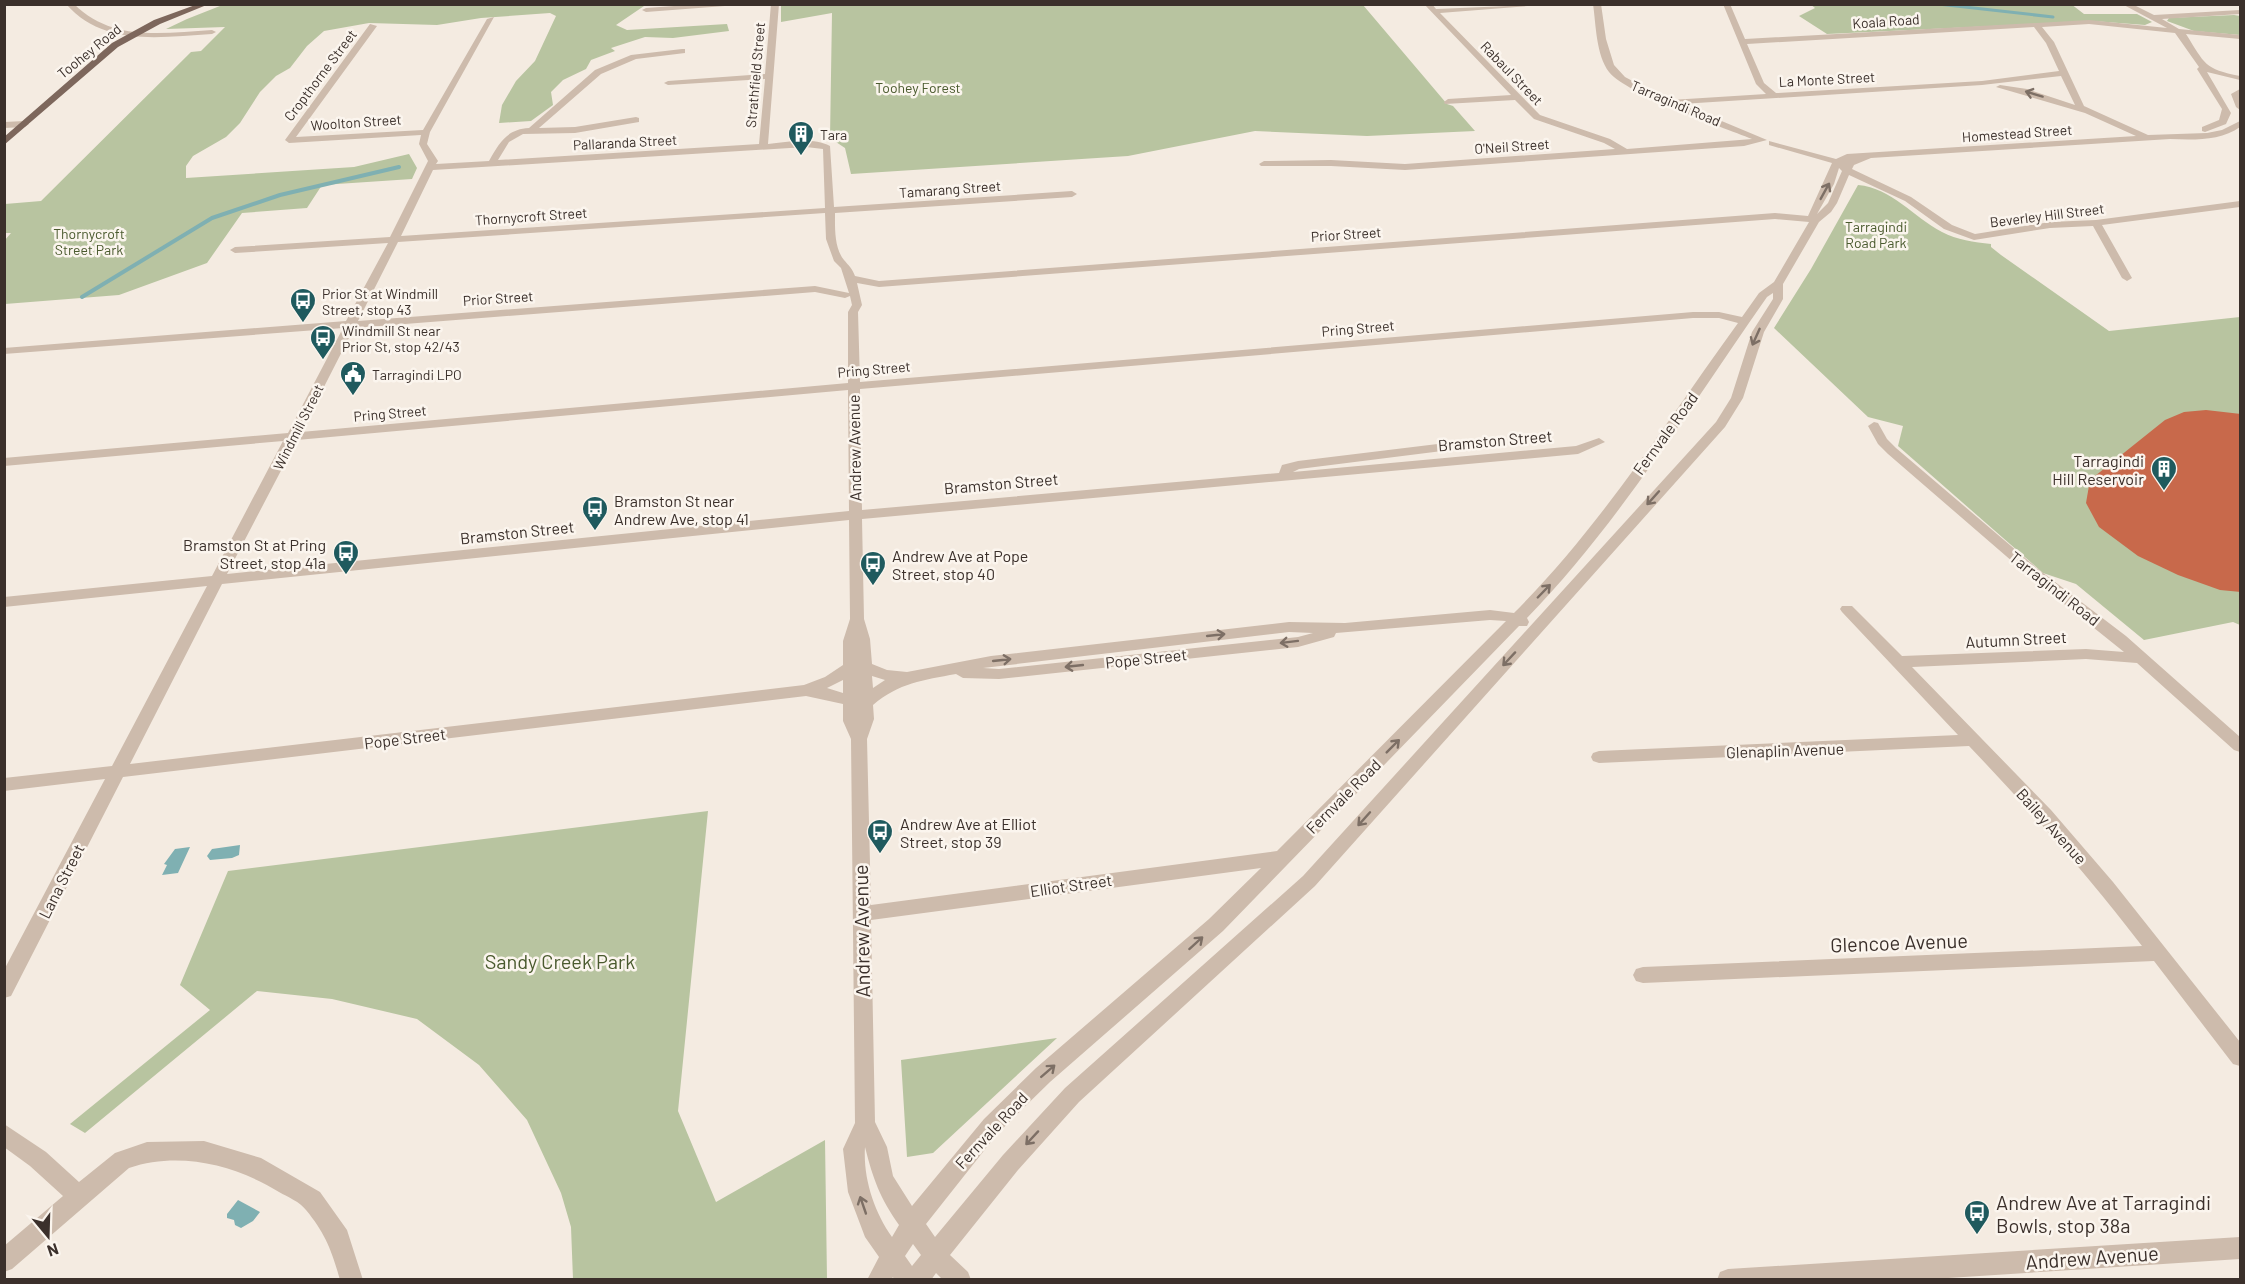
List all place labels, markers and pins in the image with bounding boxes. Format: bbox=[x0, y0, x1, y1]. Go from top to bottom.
building icon: Tara bbox=[786, 119, 816, 157]
place label: Tara bbox=[820, 126, 847, 143]
place label: Prior St at Windmill Street, stop 43 bbox=[322, 285, 438, 318]
bus stop icon: Prior St at Windmill Street, stop 43 bbox=[288, 286, 318, 324]
place label: Windmill St near Prior St, stop 42/43 bbox=[342, 322, 460, 355]
bus stop icon: Windmill St near Prior St, stop 42/43 bbox=[308, 323, 338, 361]
public building icon: Tarragindi LPO bbox=[338, 359, 368, 397]
place label: Tarragindi LPO bbox=[372, 366, 462, 383]
place label: Tarragindi Hill Reservoir bbox=[2052, 451, 2144, 488]
building icon: Tarragindi Hill Reservoir bbox=[2149, 454, 2179, 492]
place label: Bramston St near Andrew Ave, stop 41 bbox=[614, 491, 749, 528]
bus stop icon: Bramston St near Andrew Ave, stop 41 bbox=[580, 494, 610, 532]
place label: Bramston St at Pring Street, stop 41a bbox=[183, 535, 326, 572]
bus stop icon: Bramston St at Pring Street, stop 41a bbox=[331, 538, 361, 576]
place label: Andrew Ave at Pope Street, stop 40 bbox=[892, 546, 1028, 583]
bus stop icon: Andrew Ave at Pope Street, stop 40 bbox=[858, 549, 888, 587]
place label: Andrew Ave at Elliot Street, stop 39 bbox=[900, 814, 1037, 851]
bus stop icon: Andrew Ave at Elliot Street, stop 39 bbox=[865, 817, 895, 855]
place label: Andrew Ave at Tarragindi Bowls, stop 38a bbox=[1996, 1190, 2211, 1237]
bus stop icon: Andrew Ave at Tarragindi Bowls, stop 38a bbox=[1962, 1198, 1992, 1236]

